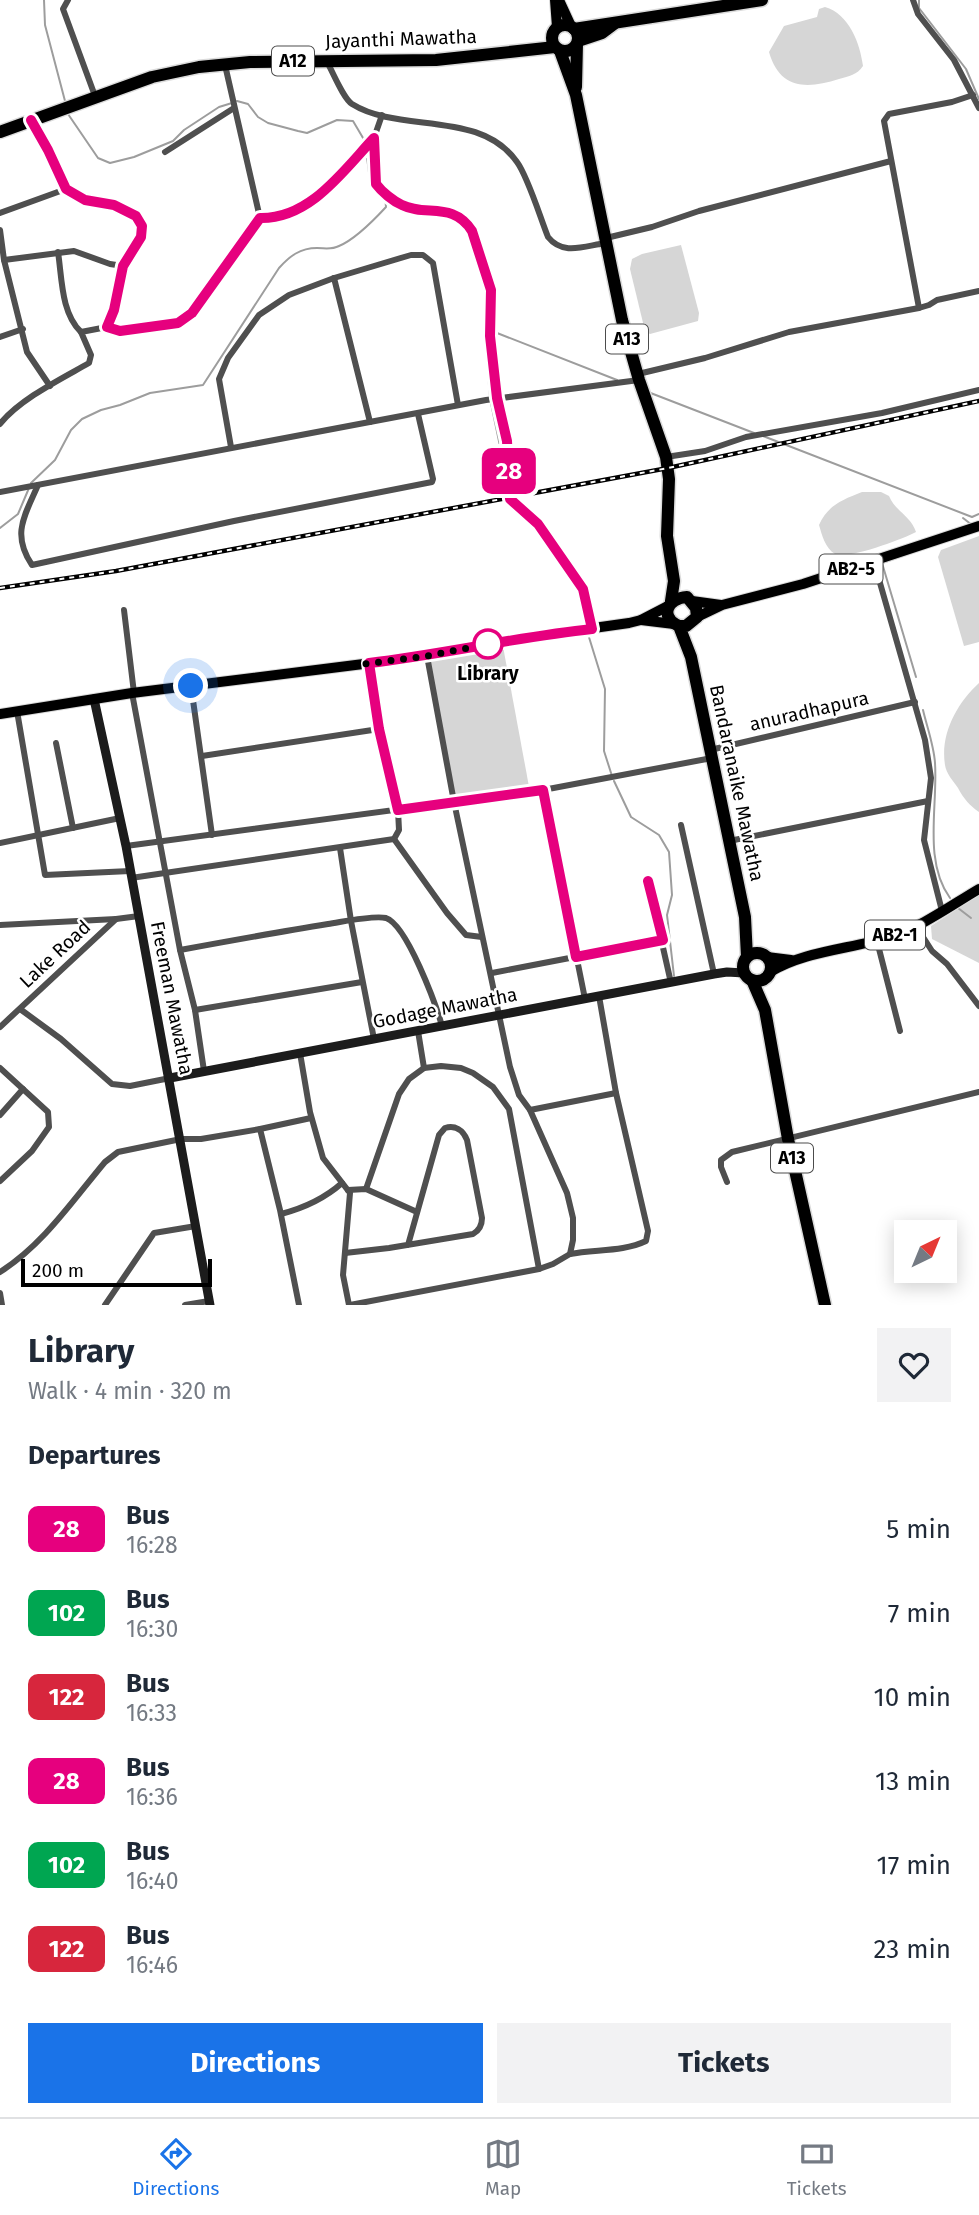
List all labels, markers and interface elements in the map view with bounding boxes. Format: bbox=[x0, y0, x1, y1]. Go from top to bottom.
street label: Jayanthi Mawatha bbox=[325, 25, 477, 53]
road number: A12 bbox=[272, 46, 314, 76]
road number: A13 bbox=[606, 324, 648, 354]
line badge: 28 bbox=[477, 448, 540, 494]
text: 28 bbox=[496, 457, 522, 485]
road number: AB2-5 bbox=[820, 554, 882, 584]
marker: Library bbox=[473, 629, 503, 659]
place label: Library bbox=[457, 662, 519, 685]
your location bbox=[173, 668, 208, 703]
street label: Bandaranaike Mawatha bbox=[705, 683, 769, 883]
street label: anuradhapura bbox=[747, 686, 871, 736]
street label: Lake Road bbox=[15, 915, 95, 993]
street label: Freeman Mawatha bbox=[146, 919, 198, 1077]
road number: AB2-1 bbox=[865, 920, 925, 950]
street label: Godage Mawatha bbox=[371, 983, 519, 1033]
road number: A13 bbox=[771, 1143, 813, 1172]
north arrow bbox=[894, 1220, 957, 1283]
map controls bbox=[894, 1220, 957, 1283]
scale bar bbox=[21, 1256, 212, 1288]
text: 200 m bbox=[32, 1259, 84, 1282]
button: heart bbox=[877, 1328, 951, 1402]
text: Library bbox=[28, 1331, 134, 1371]
text: Walk · 4 min · 320 m bbox=[28, 1377, 232, 1405]
text: Departures bbox=[28, 1440, 161, 1471]
text: Bus bbox=[126, 1500, 169, 1531]
text: 5 min bbox=[886, 1514, 951, 1545]
text: 28 bbox=[53, 1515, 80, 1543]
text: 16:28 bbox=[126, 1531, 178, 1559]
text: Bus bbox=[126, 1584, 169, 1615]
text: 7 min bbox=[888, 1598, 951, 1629]
text: 102 bbox=[48, 1599, 85, 1627]
text: 16:30 bbox=[126, 1615, 178, 1643]
text: Bus bbox=[126, 1668, 169, 1699]
text: 10 min bbox=[873, 1682, 951, 1713]
text: 122 bbox=[49, 1683, 84, 1711]
text: 16:33 bbox=[126, 1699, 177, 1727]
text: Bus bbox=[126, 1752, 169, 1783]
text: 13 min bbox=[875, 1766, 951, 1797]
text: 28 bbox=[53, 1767, 80, 1795]
text: 16:36 bbox=[126, 1783, 178, 1811]
text: Bus bbox=[126, 1836, 169, 1867]
text: 17 min bbox=[876, 1850, 951, 1881]
text: 102 bbox=[48, 1851, 85, 1879]
text: 16:40 bbox=[126, 1867, 179, 1895]
text: Bus bbox=[126, 1920, 169, 1951]
text: 23 min bbox=[874, 1934, 951, 1965]
text: 122 bbox=[49, 1935, 84, 1963]
text: 16:46 bbox=[126, 1951, 178, 1979]
button: Directions bbox=[28, 2023, 483, 2103]
button: Tickets bbox=[497, 2023, 951, 2103]
tab: Directions bbox=[132, 2135, 219, 2200]
tab: Map bbox=[484, 2135, 522, 2200]
tab: Tickets bbox=[787, 2135, 847, 2200]

